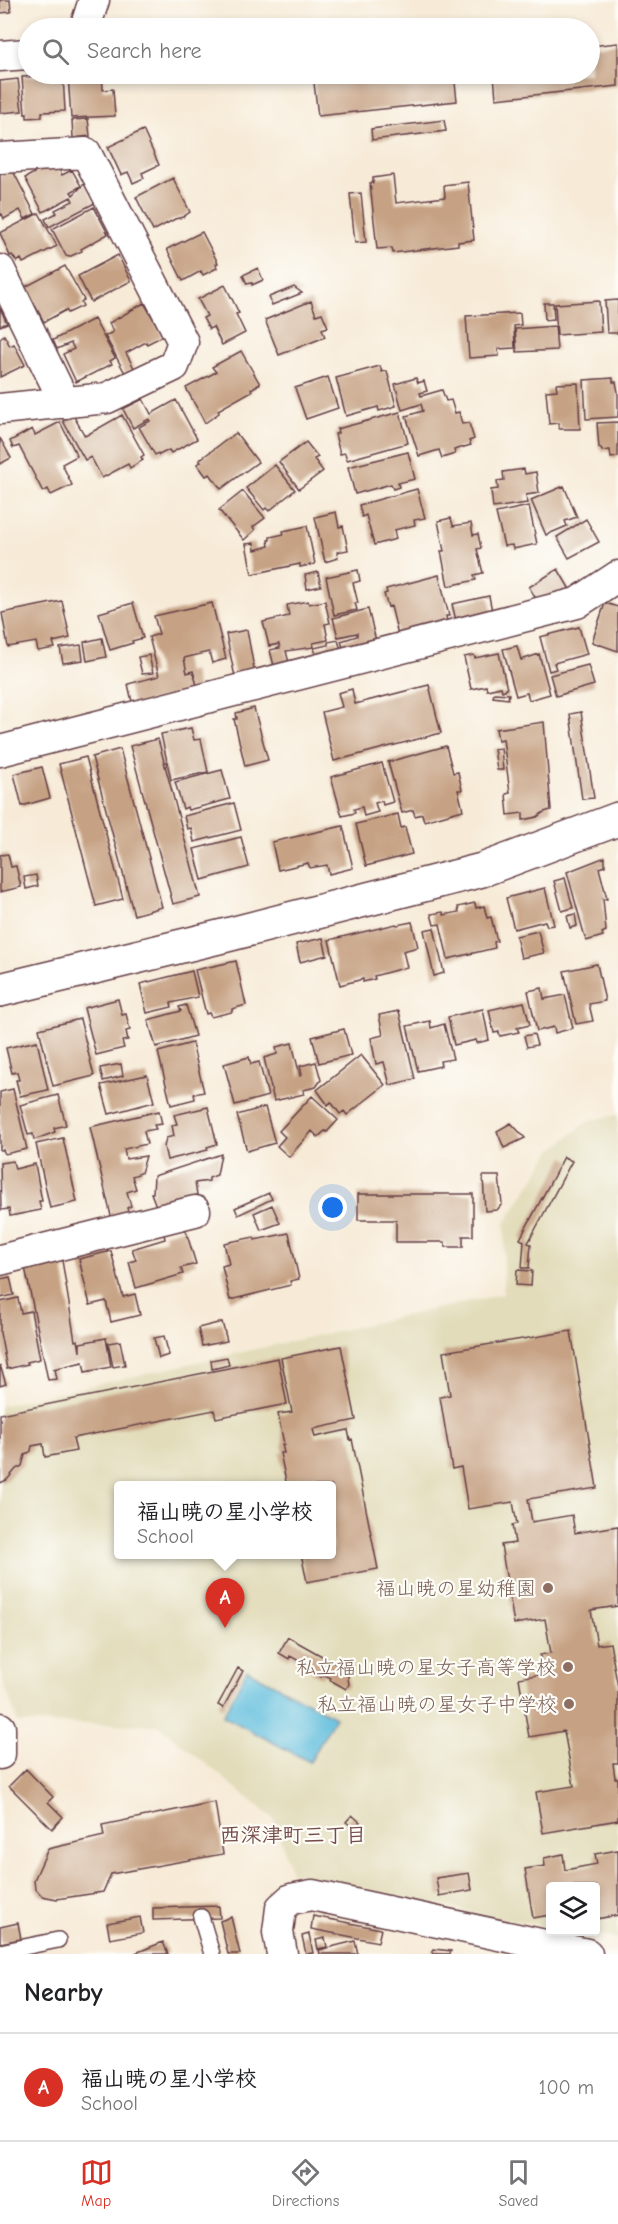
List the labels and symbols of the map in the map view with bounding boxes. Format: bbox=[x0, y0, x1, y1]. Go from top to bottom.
your location bbox=[318, 1193, 347, 1222]
place label: 福山暁の星幼稚園 bbox=[376, 1577, 536, 1600]
pin: A bbox=[206, 1578, 244, 1628]
marker: 福山暁の星幼稚園 bbox=[541, 1581, 555, 1595]
place label: 私立福山暁の星女子高等学校 bbox=[296, 1656, 556, 1679]
marker: 私立福山暁の星女子高等学校 bbox=[561, 1660, 575, 1674]
place label: 私立福山暁の星女子中学校 bbox=[317, 1693, 557, 1716]
marker: 私立福山暁の星女子中学校 bbox=[562, 1697, 576, 1711]
district label: 西深津町三丁目 bbox=[220, 1823, 367, 1847]

